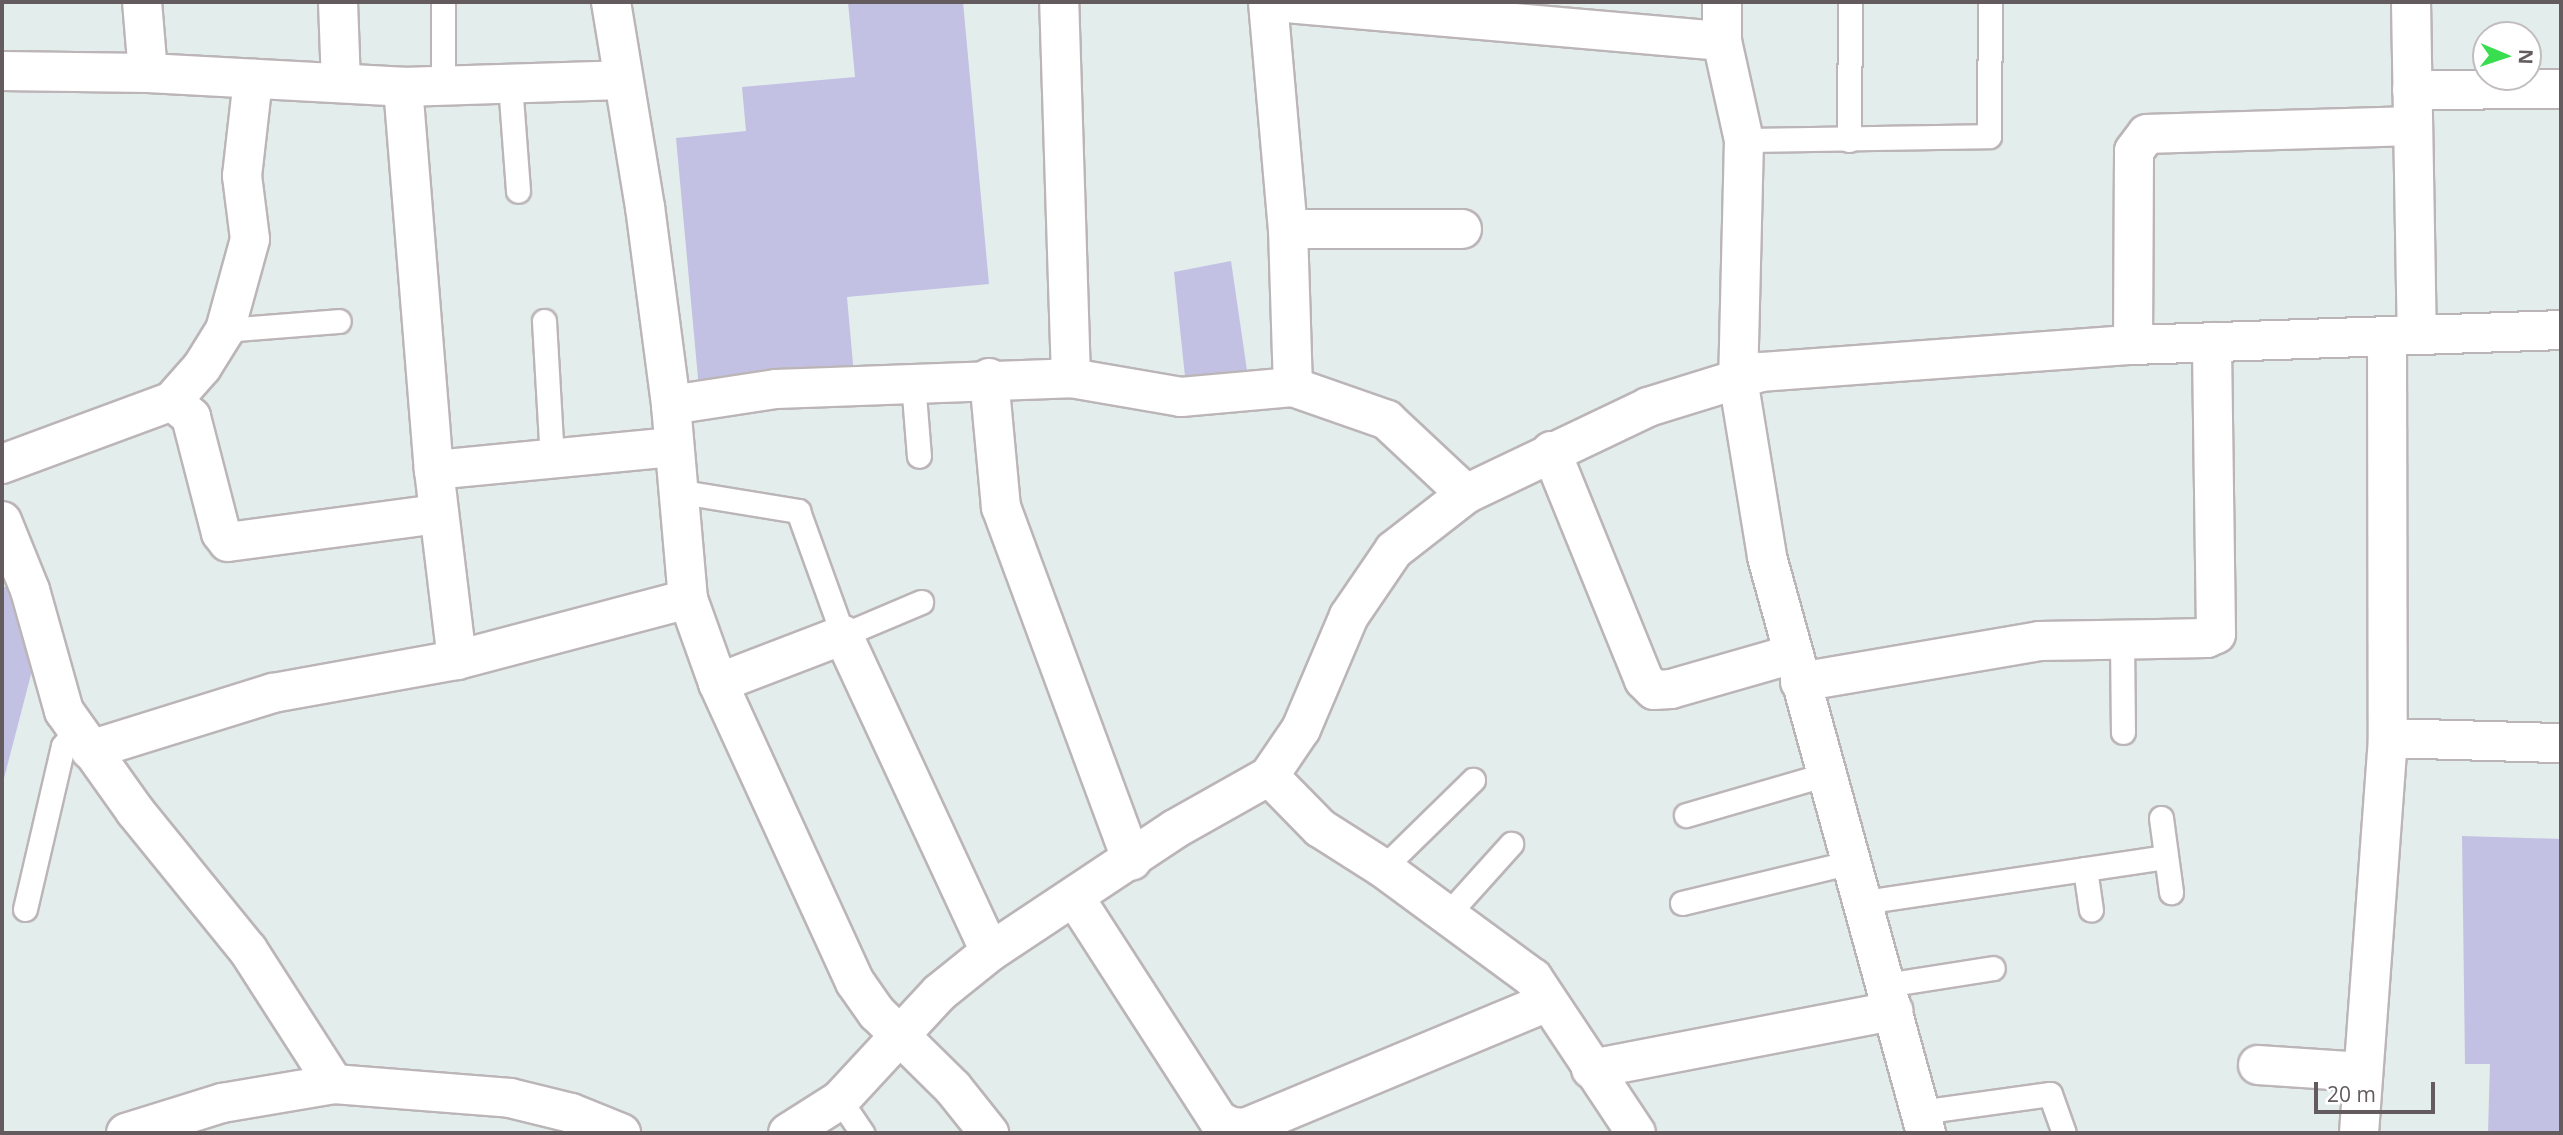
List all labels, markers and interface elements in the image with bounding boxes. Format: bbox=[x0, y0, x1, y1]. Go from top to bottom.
north arrow bbox=[2472, 21, 2542, 91]
text: N bbox=[2513, 48, 2539, 65]
scale bar bbox=[2318, 1068, 2439, 1112]
text: 20 m bbox=[2327, 1080, 2376, 1108]

